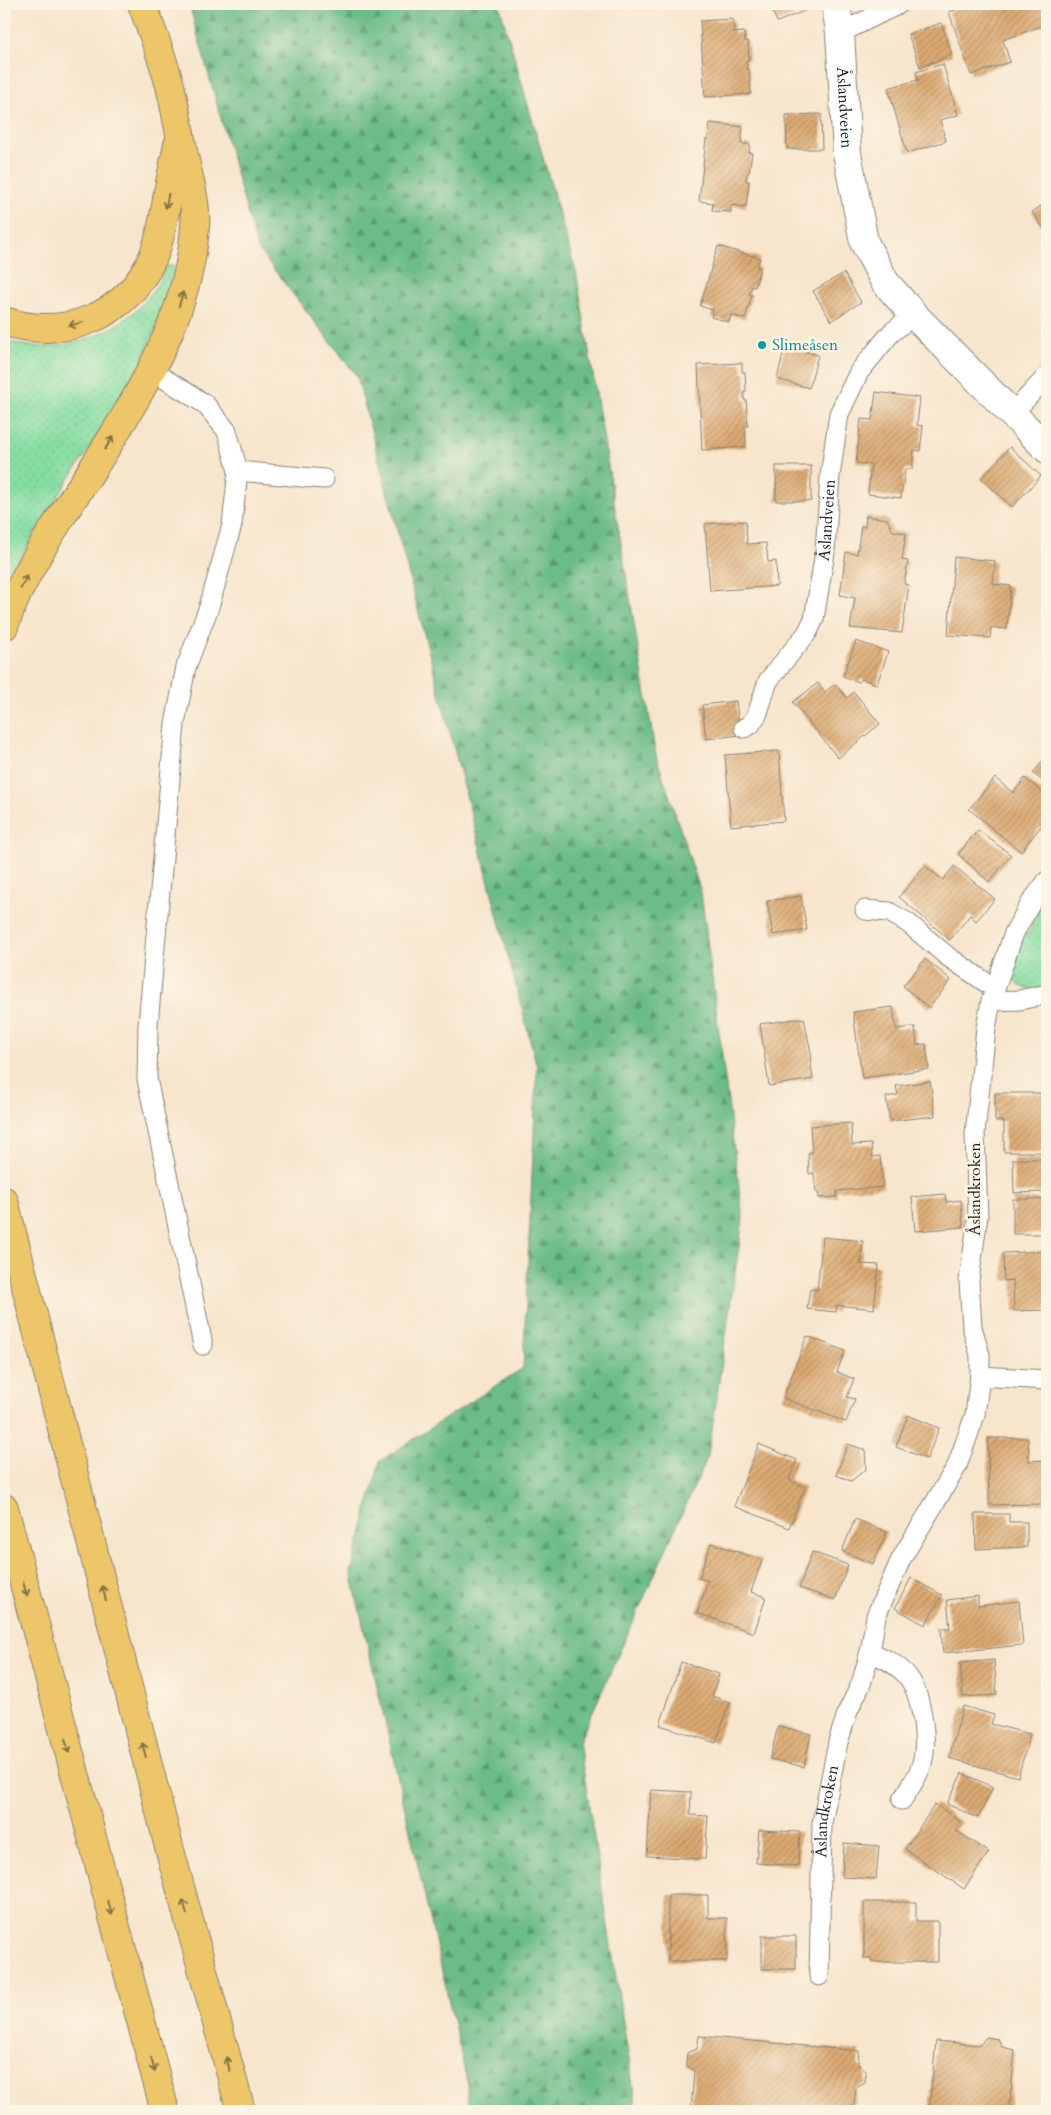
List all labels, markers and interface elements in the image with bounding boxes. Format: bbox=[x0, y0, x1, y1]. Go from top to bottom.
street label: Åslandveien bbox=[831, 66, 858, 149]
one-way arrow bbox=[161, 193, 171, 209]
one-way arrow bbox=[177, 291, 187, 307]
one-way arrow bbox=[69, 320, 85, 329]
place label: Slimeåsen bbox=[772, 334, 838, 356]
marker: Slimeåsen bbox=[756, 339, 768, 351]
one-way arrow bbox=[104, 437, 114, 451]
street label: Åslandveien bbox=[813, 479, 841, 563]
one-way arrow bbox=[20, 575, 29, 590]
street label: Åslandkroken bbox=[964, 1142, 986, 1236]
one-way arrow bbox=[21, 1581, 31, 1597]
one-way arrow bbox=[99, 1585, 108, 1601]
one-way arrow bbox=[63, 1738, 72, 1754]
one-way arrow bbox=[139, 1743, 148, 1759]
street label: Åslandkroken bbox=[810, 1763, 844, 1858]
one-way arrow bbox=[106, 1900, 116, 1916]
one-way arrow bbox=[180, 1900, 190, 1916]
one-way arrow bbox=[148, 2057, 158, 2073]
one-way arrow bbox=[223, 2057, 232, 2073]

